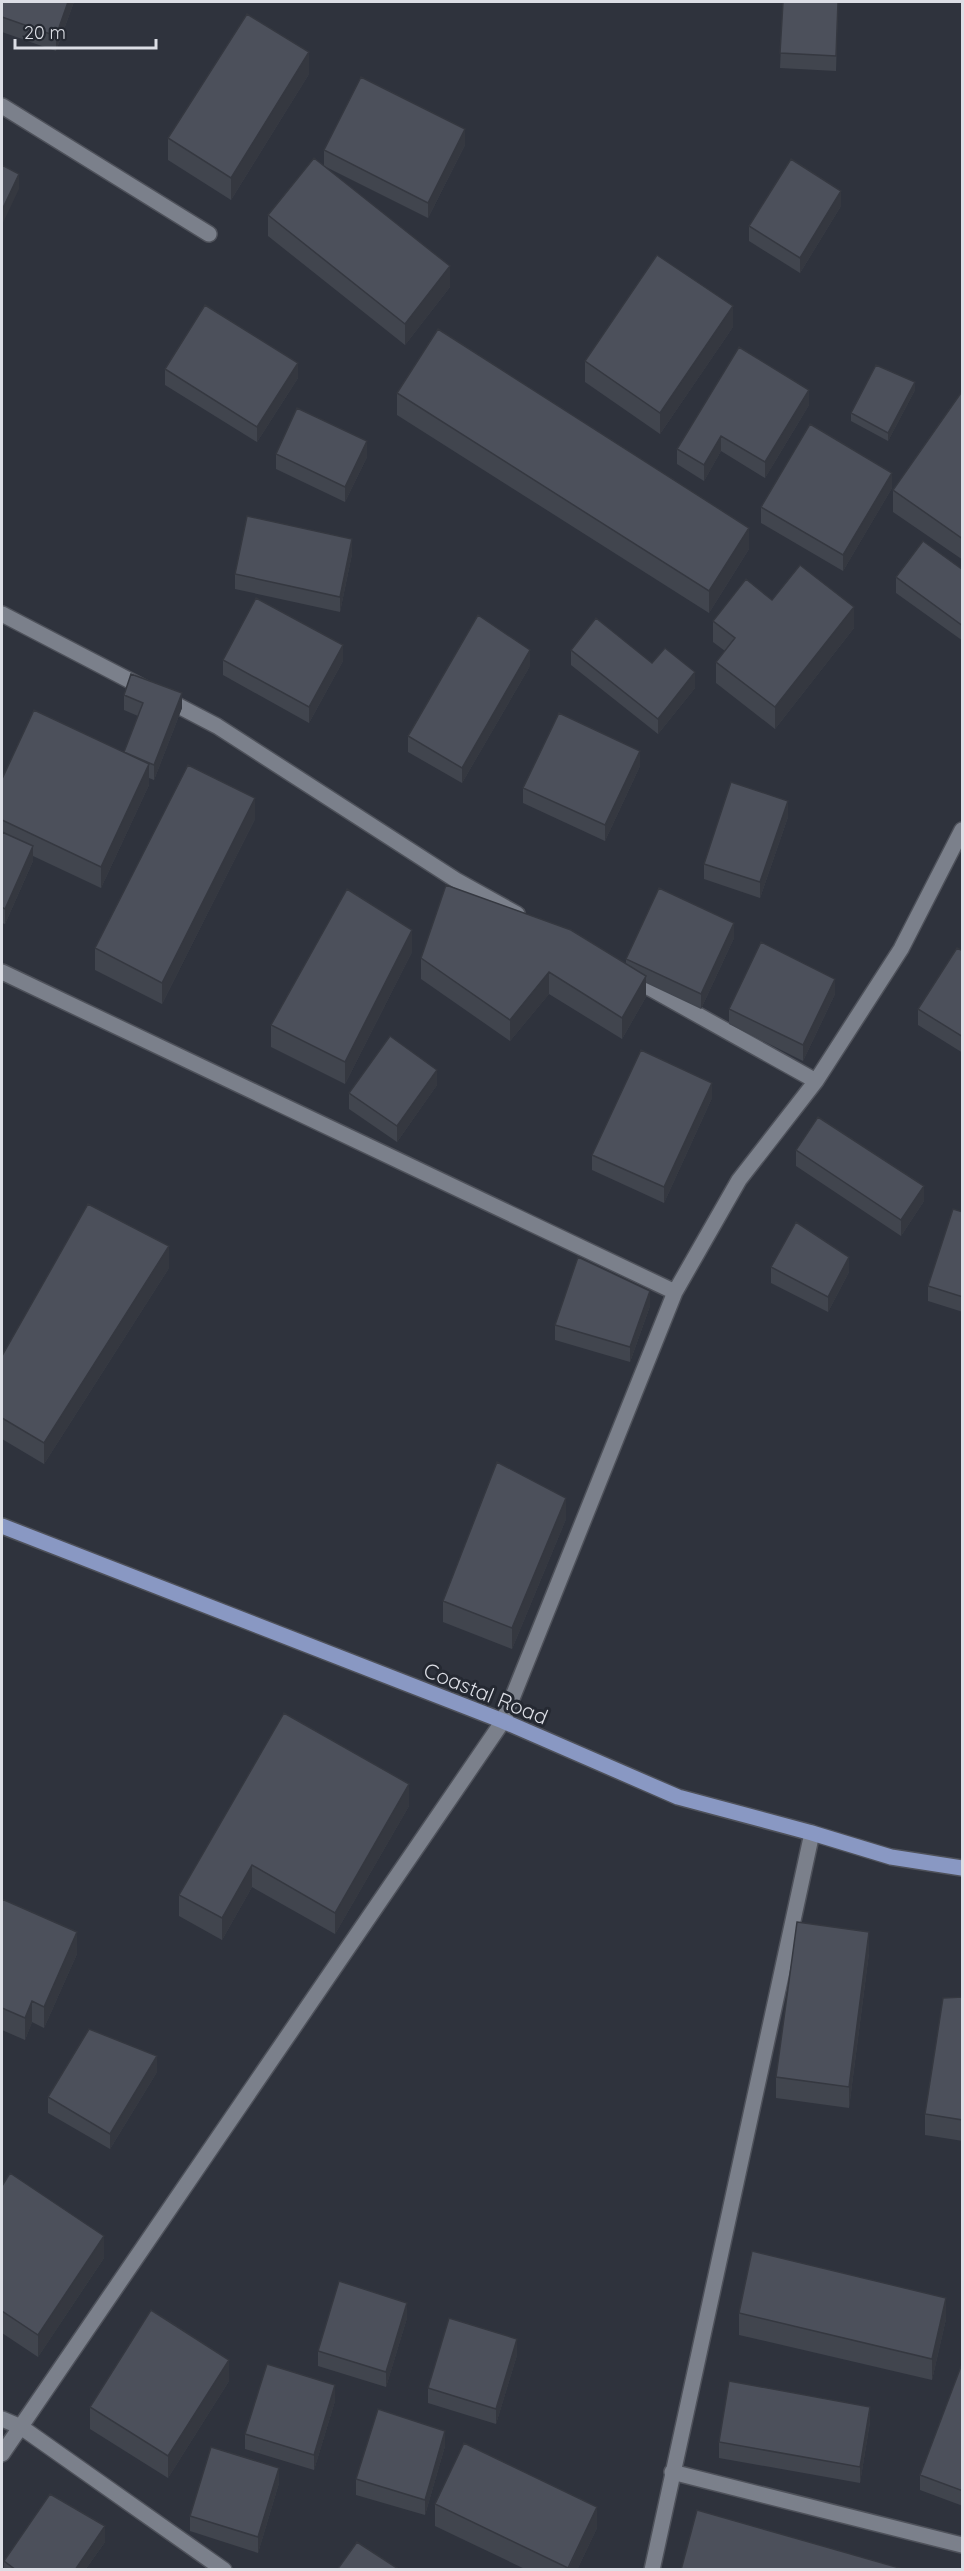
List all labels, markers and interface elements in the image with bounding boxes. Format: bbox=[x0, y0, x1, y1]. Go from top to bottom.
scale bar bbox=[15, 12, 156, 50]
text: 20 m bbox=[24, 21, 66, 44]
street label: Coastal Road bbox=[420, 1656, 552, 1730]

